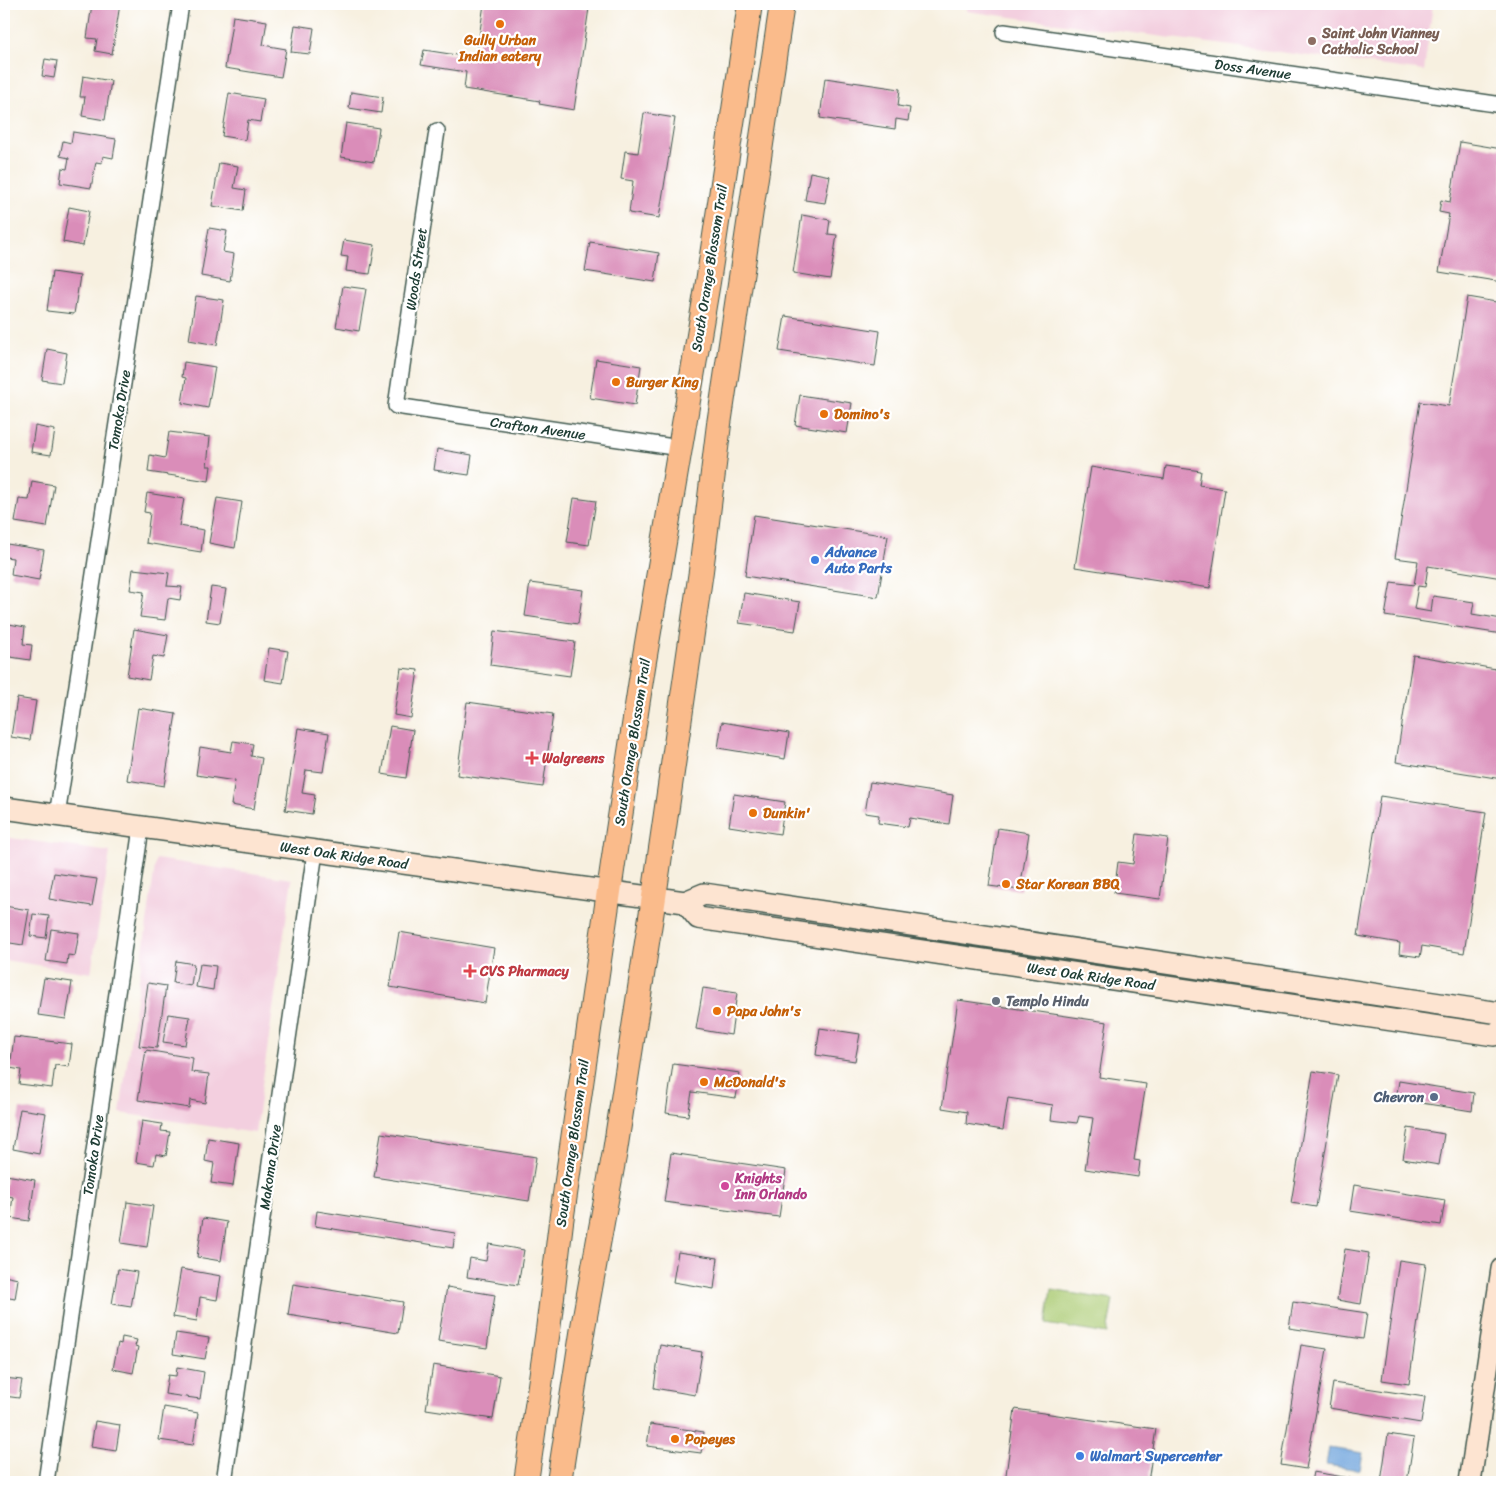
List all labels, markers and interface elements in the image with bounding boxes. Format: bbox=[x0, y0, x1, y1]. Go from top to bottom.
marker: Gully Urban Indian eatery bbox=[494, 18, 506, 30]
place label: Saint John Vianney Catholic School bbox=[1321, 21, 1440, 62]
place label: Gully Urban Indian eatery bbox=[458, 28, 542, 69]
marker: Saint John Vianney Catholic School bbox=[1306, 35, 1318, 47]
street label: Doss Avenue bbox=[1213, 52, 1293, 87]
street label: South Orange Blossom Trail bbox=[684, 182, 735, 354]
street label: Woods Street bbox=[398, 226, 435, 312]
street label: Tomoka Drive bbox=[101, 368, 138, 452]
place label: Burger King bbox=[626, 370, 700, 395]
marker: Burger King bbox=[610, 376, 622, 388]
place label: Domino's bbox=[834, 402, 890, 427]
marker: Domino's bbox=[818, 408, 830, 420]
street label: Crafton Avenue bbox=[489, 409, 587, 448]
place label: Advance Auto Parts bbox=[824, 540, 892, 581]
marker: Advance Auto Parts bbox=[809, 554, 821, 566]
street label: South Orange Blossom Trail bbox=[607, 656, 658, 828]
place label: Walgreens bbox=[542, 746, 605, 771]
marker: Walgreens bbox=[526, 752, 538, 764]
place label: Dunkin' bbox=[763, 801, 811, 826]
marker: Dunkin' bbox=[747, 807, 759, 819]
street label: West Oak Ridge Road bbox=[278, 834, 411, 877]
place label: Star Korean BBQ bbox=[1015, 872, 1121, 897]
marker: Star Korean BBQ bbox=[1000, 878, 1012, 890]
street label: West Oak Ridge Road bbox=[1025, 955, 1158, 998]
place label: CVS Pharmacy bbox=[479, 959, 570, 984]
marker: CVS Pharmacy bbox=[464, 965, 476, 977]
place label: Templo Hindu bbox=[1006, 989, 1089, 1014]
marker: Templo Hindu bbox=[990, 995, 1002, 1007]
place label: Papa John's bbox=[727, 999, 801, 1024]
marker: Papa John's bbox=[711, 1005, 723, 1017]
street label: South Orange Blossom Trail bbox=[548, 1057, 597, 1229]
place label: McDonald's bbox=[713, 1070, 786, 1095]
marker: McDonald's bbox=[698, 1076, 710, 1088]
place label: Chevron bbox=[1373, 1085, 1424, 1110]
marker: Chevron bbox=[1428, 1091, 1440, 1103]
street label: Tomoka Drive bbox=[75, 1113, 112, 1197]
street label: Makoma Drive bbox=[252, 1123, 289, 1211]
place label: Knights Inn Orlando bbox=[734, 1166, 808, 1207]
marker: Knights Inn Orlando bbox=[719, 1180, 731, 1192]
place label: Popeyes bbox=[685, 1427, 735, 1452]
marker: Popeyes bbox=[669, 1433, 681, 1445]
place label: Walmart Supercenter bbox=[1090, 1444, 1223, 1469]
marker: Walmart Supercenter bbox=[1074, 1450, 1086, 1462]

